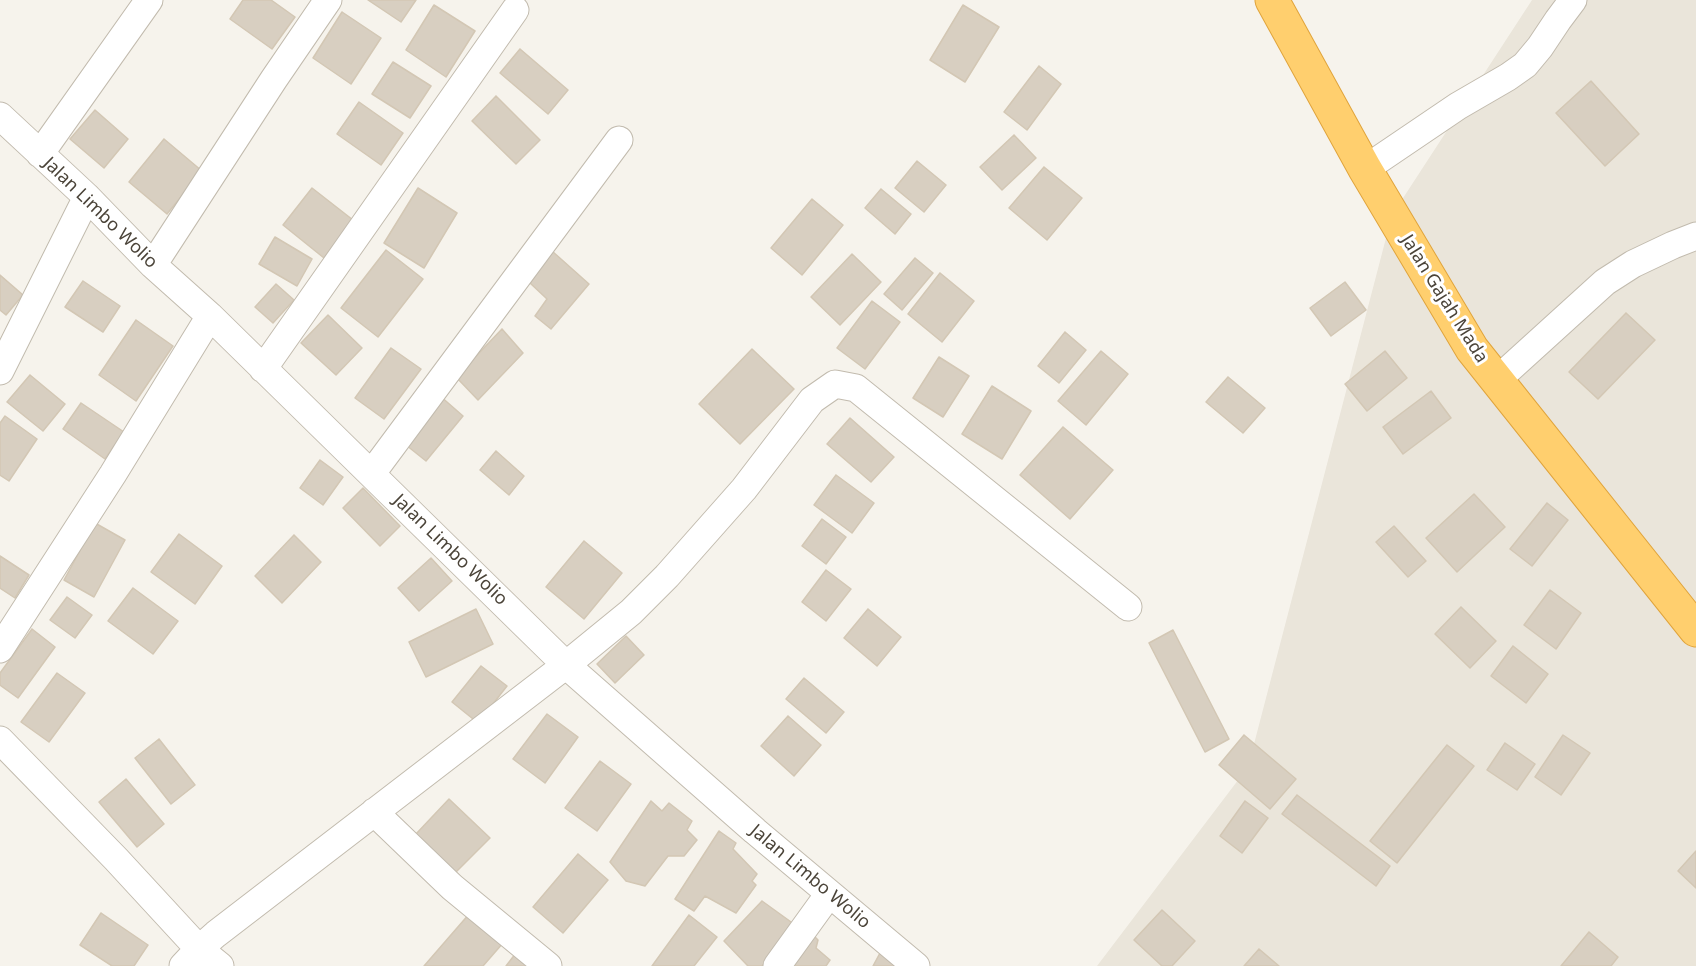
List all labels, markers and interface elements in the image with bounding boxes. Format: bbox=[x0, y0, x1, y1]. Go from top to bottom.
street label: Jalan Limbo Wolio bbox=[38, 153, 162, 273]
street label: Jalan Gajah Mada bbox=[1396, 231, 1492, 367]
street label: Jalan Limbo Wolio bbox=[388, 490, 512, 610]
street label: Jalan Limbo Wolio bbox=[745, 820, 875, 934]

